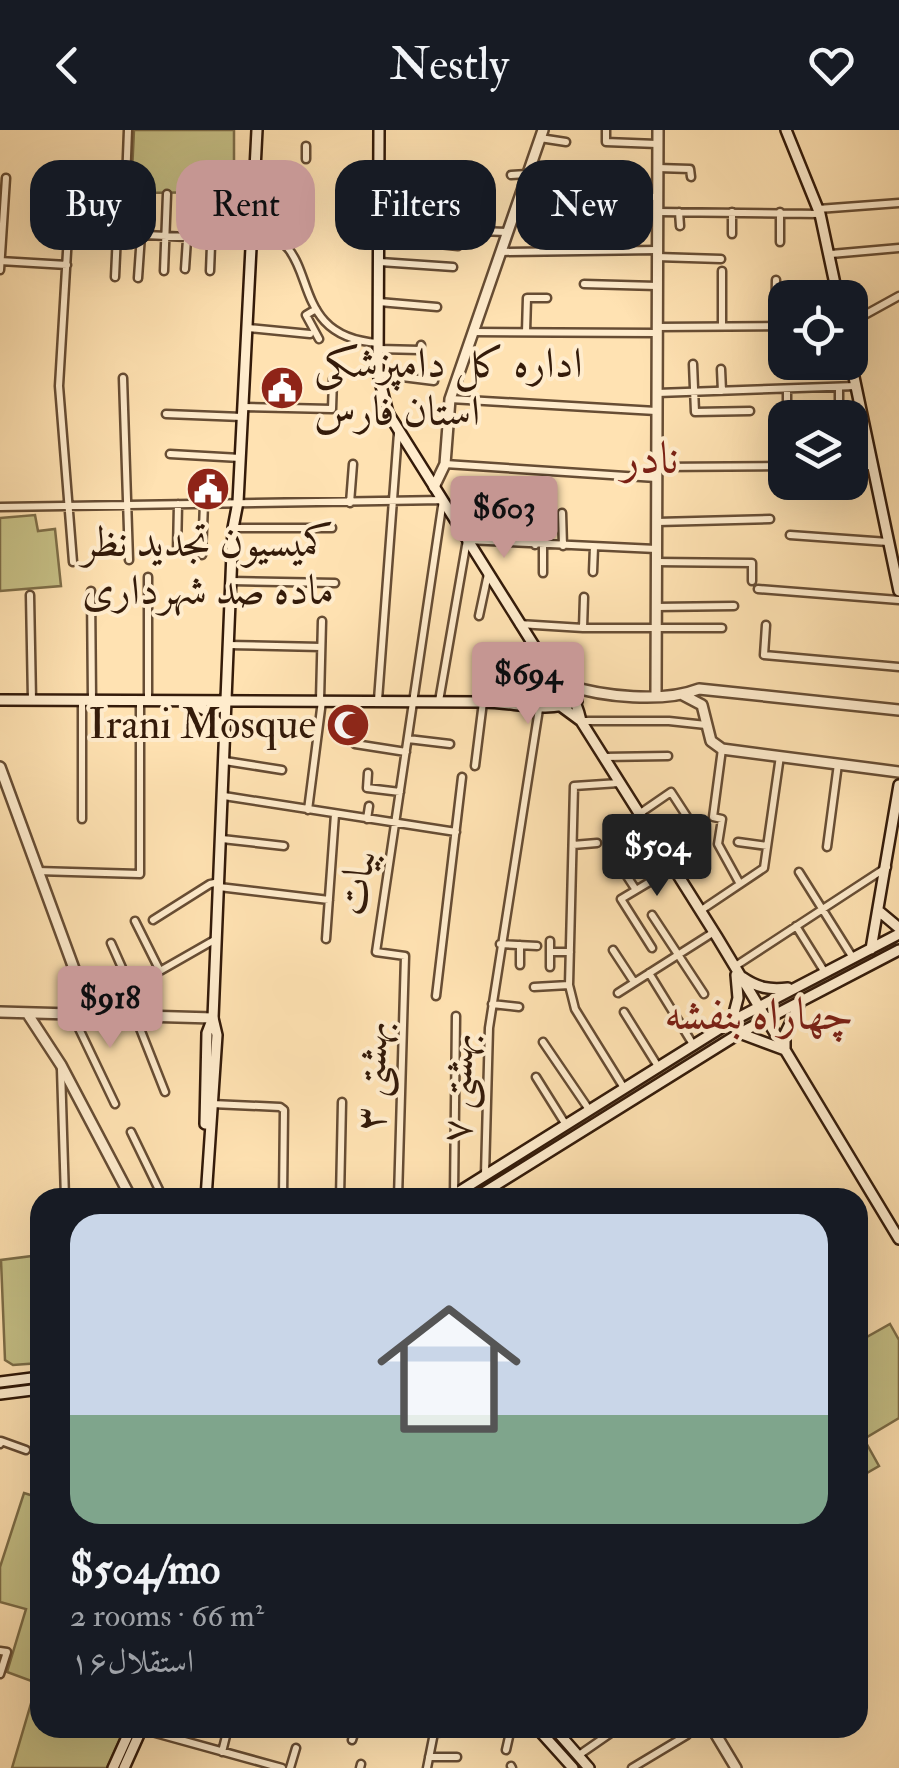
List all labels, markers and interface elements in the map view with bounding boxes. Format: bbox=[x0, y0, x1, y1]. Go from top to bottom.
text: Nestly bbox=[390, 37, 509, 93]
icon: back bbox=[40, 38, 95, 93]
icon: heart bbox=[804, 38, 859, 93]
chip: Buy bbox=[30, 160, 156, 250]
chip: Rent bbox=[176, 160, 315, 250]
chip: Filters bbox=[335, 160, 496, 250]
chip: New bbox=[516, 160, 653, 250]
map controls bbox=[768, 280, 868, 500]
button: locate bbox=[768, 280, 868, 380]
place label: اداره کل دامپزشکی استان فارس bbox=[314, 338, 583, 438]
public building icon: اداره کل دامپزشکی استان فارس bbox=[259, 365, 305, 411]
button: layers bbox=[768, 400, 868, 500]
district label: نادر bbox=[617, 431, 679, 487]
public building icon: کمیسیون تجدید نظر ماده صد شهرداری bbox=[185, 466, 231, 512]
pin: $603 bbox=[445, 476, 563, 561]
text: $603 bbox=[473, 488, 535, 528]
place label: کمیسیون تجدید نظر ماده صد شهرداری bbox=[78, 517, 334, 617]
pin: $694 bbox=[469, 642, 587, 727]
text: $694 bbox=[494, 654, 562, 694]
place label: Irani Mosque bbox=[89, 699, 316, 751]
mosque icon: Irani Mosque bbox=[325, 702, 371, 748]
pin: $504 bbox=[598, 814, 716, 899]
text: $504 bbox=[624, 826, 690, 866]
street label: بیات bbox=[326, 846, 388, 920]
pin: $918 bbox=[51, 966, 169, 1051]
text: $918 bbox=[80, 978, 140, 1018]
district label: چهاراه بنفشه bbox=[664, 987, 854, 1043]
street label: بهشتی ۳ bbox=[344, 1020, 402, 1132]
street label: بهشتی ۷ bbox=[430, 1032, 488, 1144]
icon: home bbox=[359, 1279, 539, 1459]
text: $504/mo bbox=[70, 1544, 220, 1596]
text: 2 rooms · 66 m² bbox=[70, 1596, 264, 1636]
text: استقلال۱۶ bbox=[70, 1642, 194, 1682]

